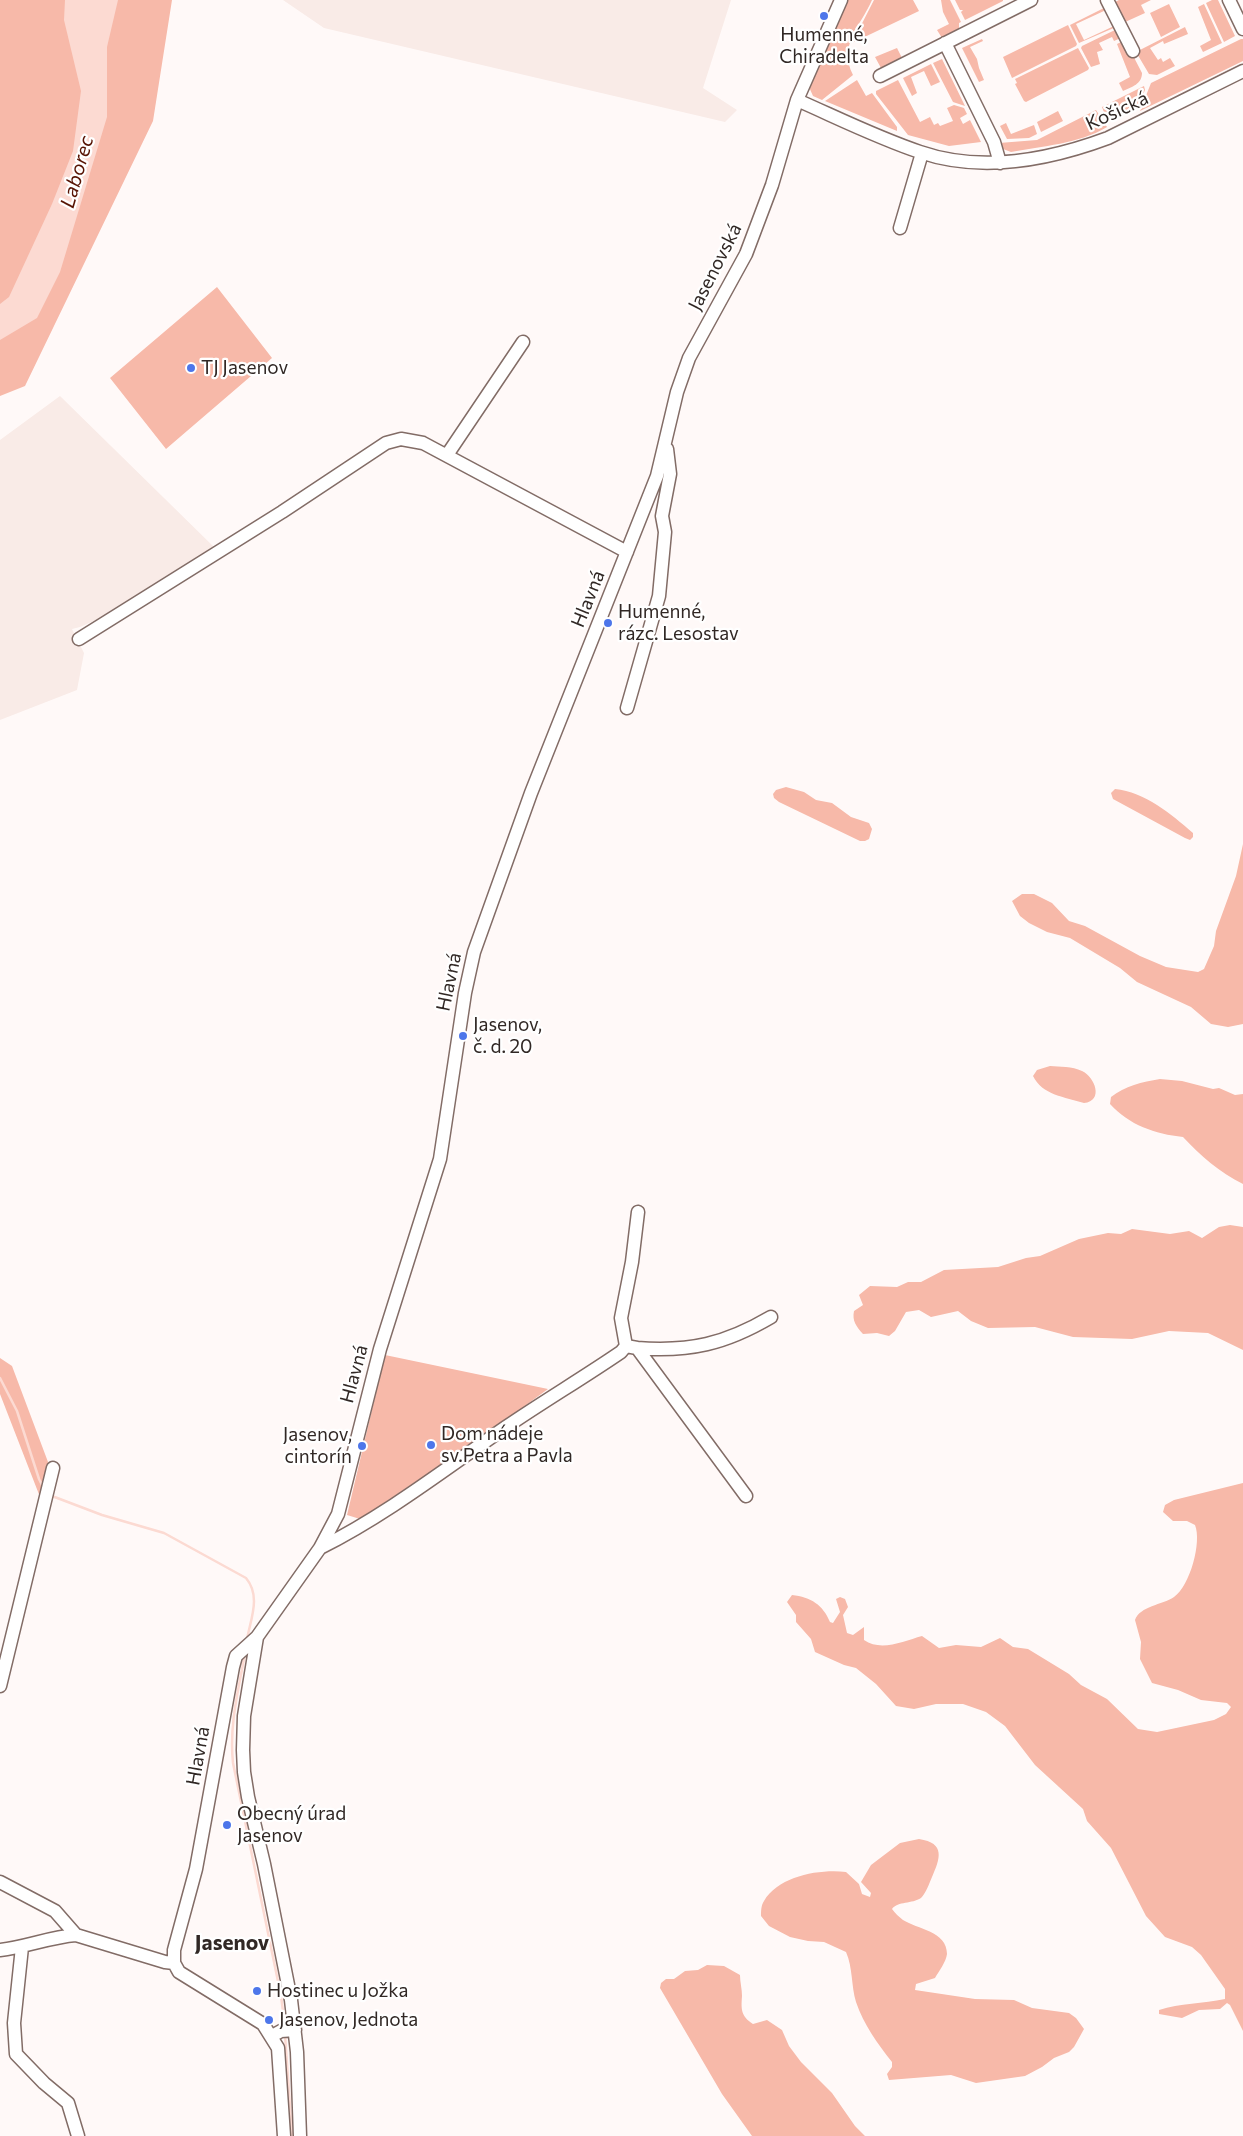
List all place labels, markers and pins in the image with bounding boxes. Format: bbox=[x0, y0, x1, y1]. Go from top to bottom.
marker: Humenné, Chiradelta bbox=[818, 10, 830, 22]
place label: Humenné, Chiradelta bbox=[779, 24, 869, 68]
place label: TJ Jasenov bbox=[201, 357, 288, 379]
marker: TJ Jasenov bbox=[185, 362, 197, 374]
place label: Humenné, rázc. Lesostav bbox=[618, 601, 739, 645]
marker: Humenné, rázc. Lesostav bbox=[602, 617, 614, 629]
place label: Jasenov, č. d. 20 bbox=[473, 1014, 542, 1058]
marker: Jasenov, č. d. 20 bbox=[457, 1030, 469, 1042]
place label: Dom nádeje sv.Petra a Pavla bbox=[441, 1423, 573, 1467]
place label: Jasenov, cintorín bbox=[283, 1424, 352, 1468]
marker: Dom nádeje sv.Petra a Pavla bbox=[425, 1439, 437, 1451]
marker: Jasenov, cintorín bbox=[356, 1440, 368, 1452]
place label: Obecný úrad Jasenov bbox=[237, 1803, 346, 1847]
marker: Obecný úrad Jasenov bbox=[221, 1819, 233, 1831]
place label: Hostinec u Jožka bbox=[267, 1980, 408, 2002]
marker: Hostinec u Jožka bbox=[251, 1985, 263, 1997]
place label: Jasenov, Jednota bbox=[279, 2009, 418, 2031]
marker: Jasenov, Jednota bbox=[263, 2014, 275, 2026]

